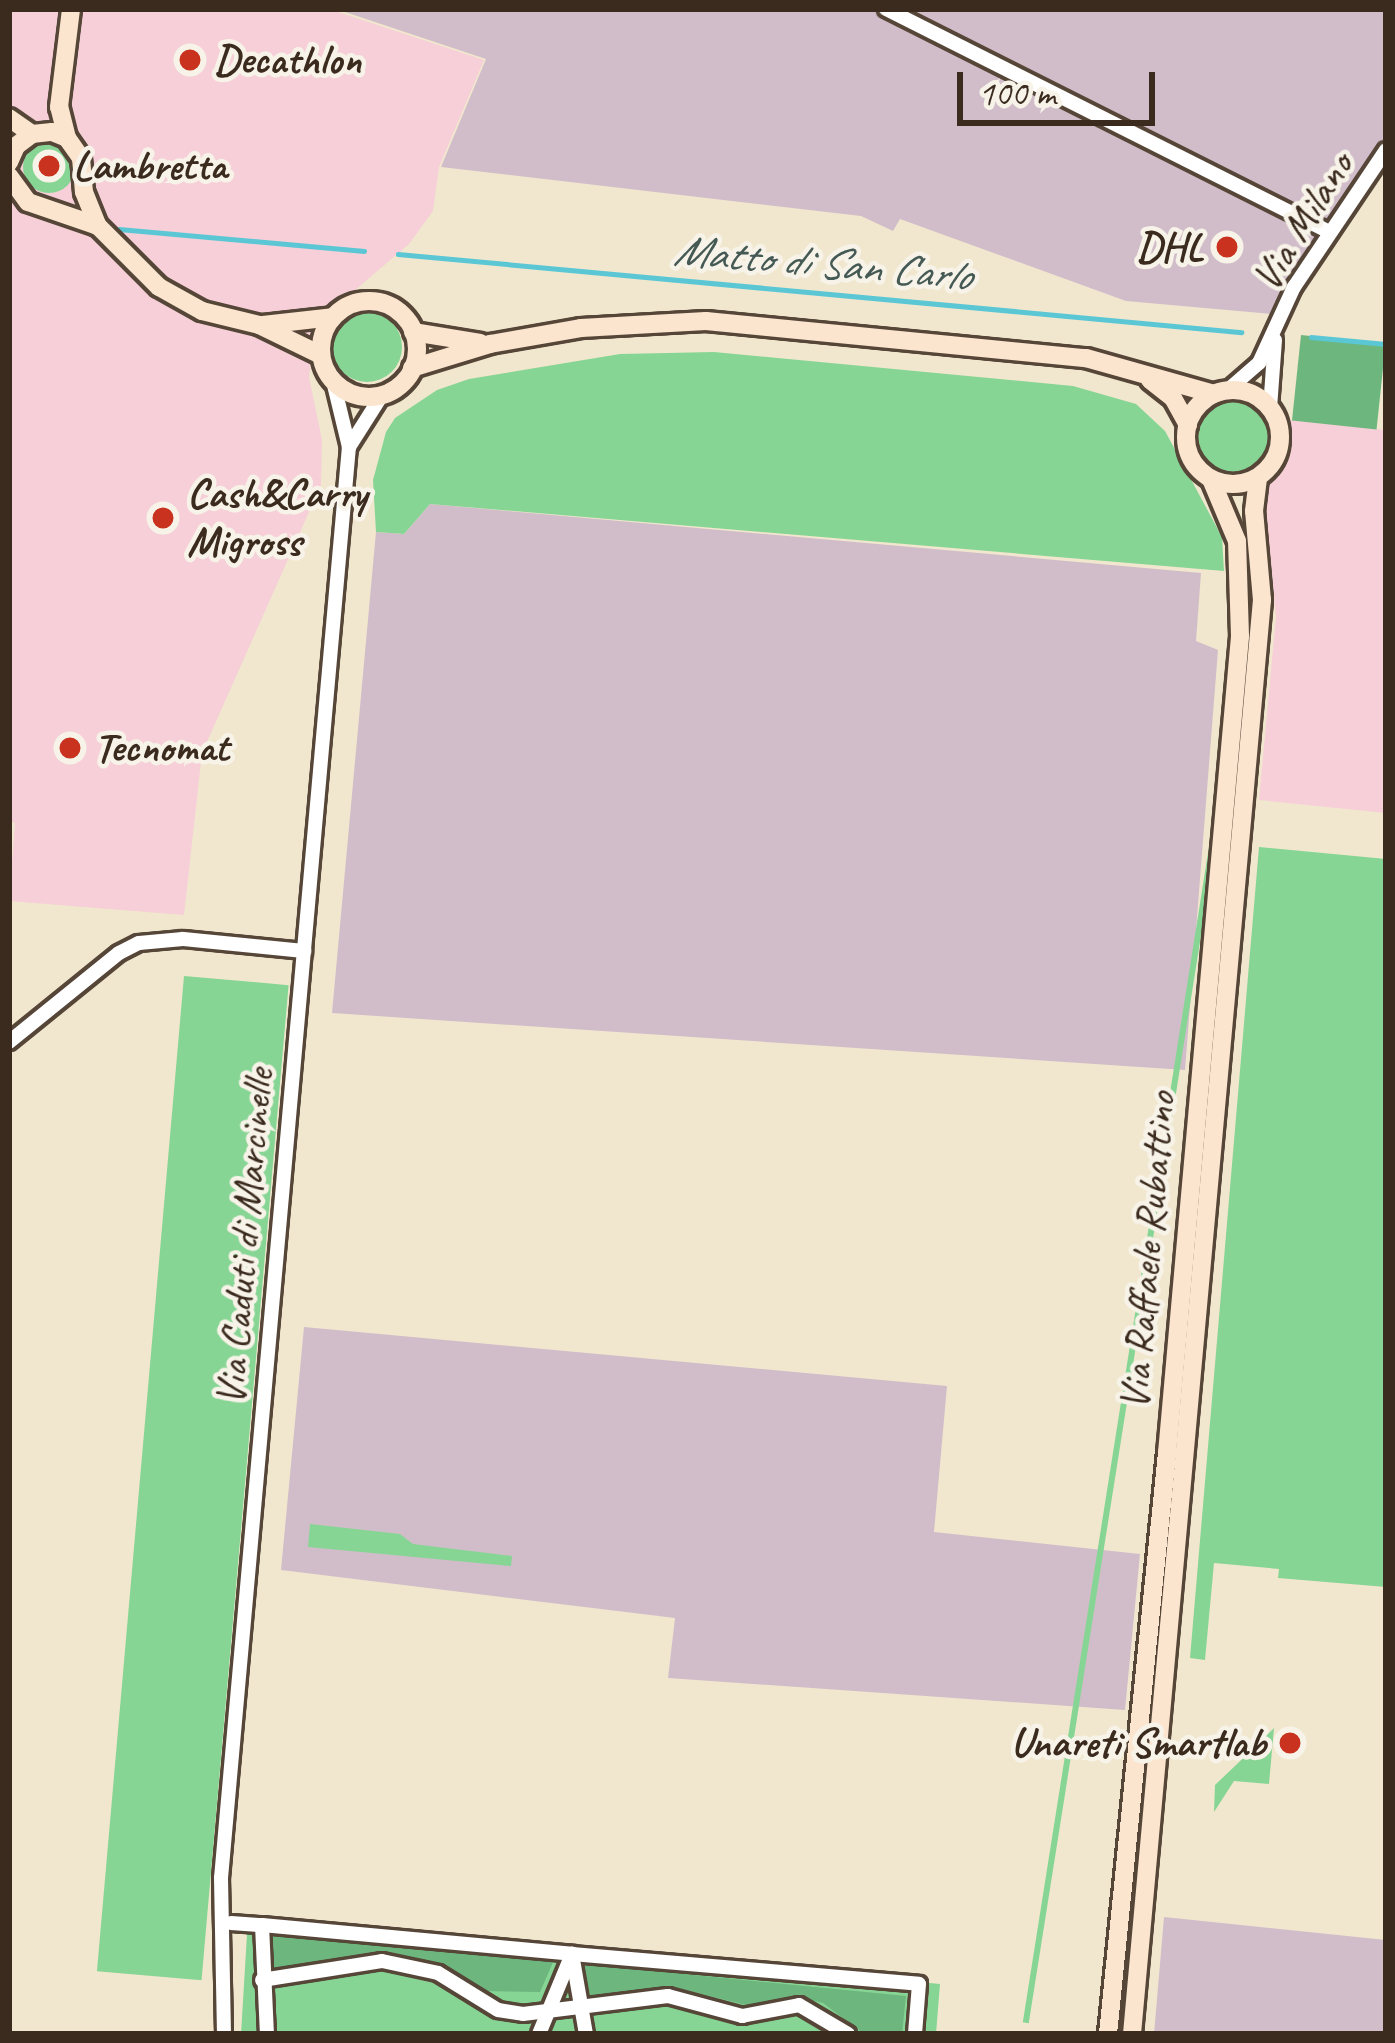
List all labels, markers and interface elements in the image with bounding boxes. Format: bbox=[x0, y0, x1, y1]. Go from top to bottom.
place label: Decathlon bbox=[214, 35, 361, 85]
marker: Decathlon bbox=[177, 47, 203, 73]
scale bar bbox=[963, 48, 1161, 122]
text: 100 m bbox=[978, 70, 1055, 116]
place label: Lambretta bbox=[73, 141, 227, 191]
street label: Via Milano bbox=[1241, 144, 1365, 300]
marker: Lambretta bbox=[36, 153, 62, 179]
place label: DHL bbox=[1136, 222, 1203, 272]
water label: Matto di San Carlo bbox=[671, 223, 973, 303]
marker: DHL bbox=[1214, 234, 1240, 260]
place label: Cash&Carry Migross bbox=[187, 469, 367, 568]
marker: Cash&Carry Migross bbox=[150, 505, 176, 531]
place label: Tecnomat bbox=[94, 723, 229, 773]
marker: Tecnomat bbox=[57, 735, 83, 761]
street label: Via Caduti di Marcinelle bbox=[205, 1066, 285, 1408]
street label: Via Raffaele Rubattino bbox=[1109, 1090, 1187, 1412]
place label: Unareti Smartlab bbox=[1011, 1718, 1266, 1768]
marker: Unareti Smartlab bbox=[1277, 1730, 1303, 1756]

